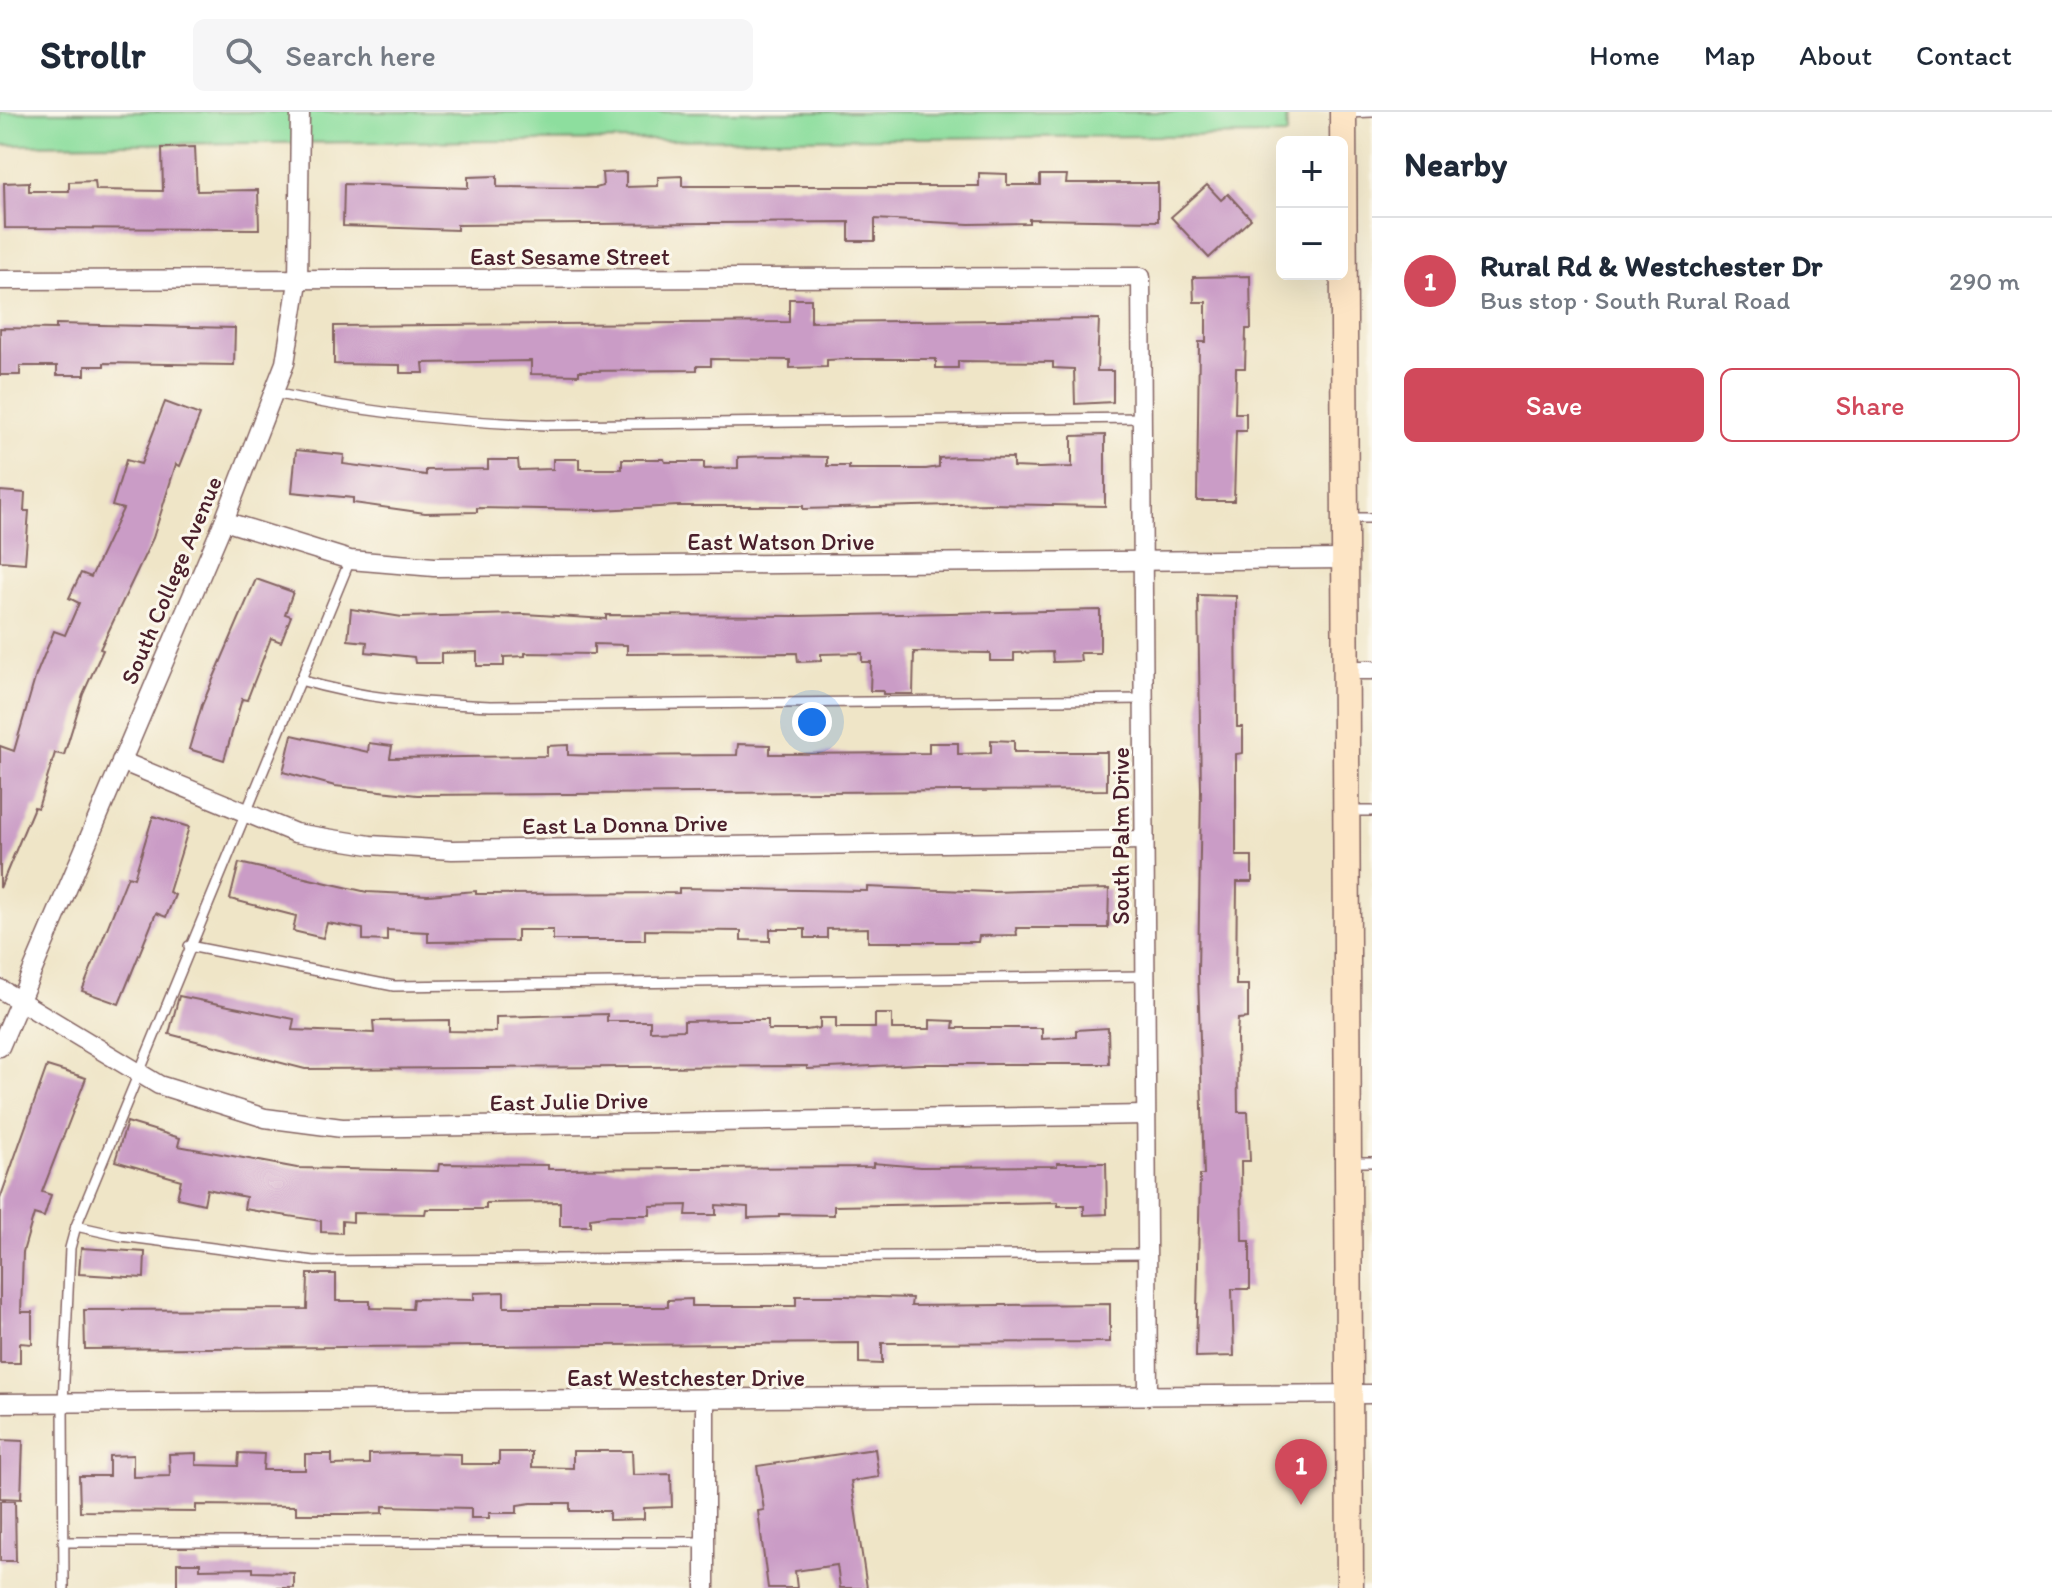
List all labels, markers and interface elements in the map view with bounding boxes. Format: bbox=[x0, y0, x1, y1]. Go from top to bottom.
search box bbox=[193, 19, 753, 91]
text: Strollr bbox=[40, 32, 145, 78]
icon: search bbox=[221, 33, 265, 77]
text: Search here bbox=[285, 37, 436, 74]
text: Home bbox=[1589, 38, 1660, 72]
text: Map bbox=[1704, 38, 1755, 72]
text: About bbox=[1799, 38, 1872, 72]
text: Contact bbox=[1916, 38, 2012, 72]
map controls bbox=[1276, 136, 1348, 280]
button: + bbox=[1276, 136, 1348, 208]
text: Nearby bbox=[1404, 144, 1507, 185]
button: − bbox=[1276, 208, 1348, 280]
street label: East Sesame Street bbox=[470, 242, 670, 271]
text: Rural Rd & Westchester Dr bbox=[1480, 247, 1822, 284]
text: 1 bbox=[1424, 265, 1436, 297]
text: 290 m bbox=[1949, 265, 2020, 297]
text: Bus stop · South Rural Road bbox=[1480, 284, 1790, 316]
button: Save bbox=[1404, 368, 1704, 442]
button: Share bbox=[1720, 368, 2020, 442]
street label: South College Avenue bbox=[114, 471, 228, 689]
street label: East Watson Drive bbox=[687, 527, 875, 556]
your location bbox=[792, 702, 832, 742]
street label: South Palm Drive bbox=[1106, 747, 1135, 925]
street label: East La Donna Drive bbox=[522, 808, 728, 840]
street label: East Julie Drive bbox=[489, 1085, 649, 1117]
street label: East Westchester Drive bbox=[567, 1363, 805, 1392]
pin: 1 bbox=[1275, 1439, 1327, 1505]

